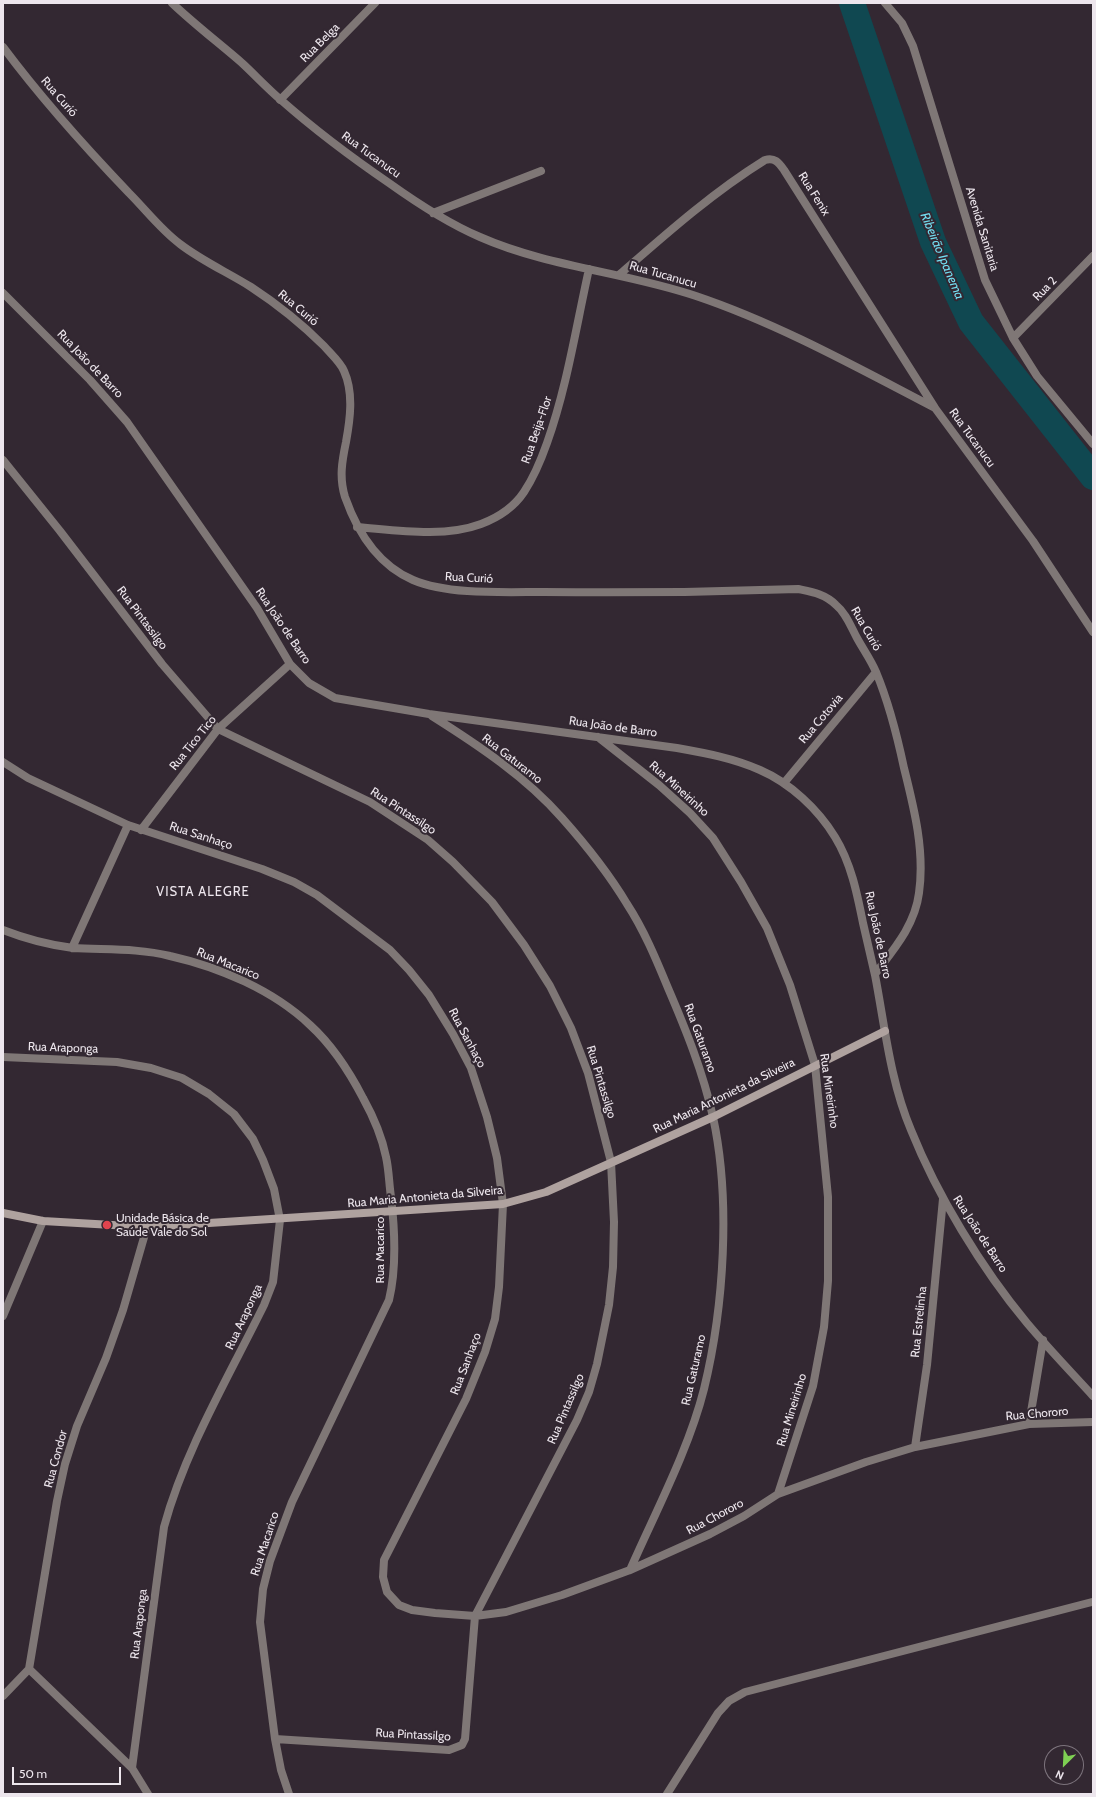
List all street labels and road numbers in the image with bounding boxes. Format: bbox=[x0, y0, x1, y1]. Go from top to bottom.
street label: Rua Belga bbox=[297, 20, 343, 66]
street label: Rua Curió bbox=[38, 74, 80, 120]
street label: Rua Tucanucu bbox=[339, 129, 403, 181]
street label: Rua Fenix bbox=[795, 170, 833, 218]
street label: Avenida Sanitaria bbox=[962, 185, 1002, 273]
street label: Rua Tucanucu bbox=[628, 259, 698, 291]
street label: Rua 2 bbox=[1030, 274, 1060, 304]
street label: Rua Curió bbox=[275, 287, 321, 329]
street label: Rua João de Barro bbox=[54, 327, 126, 401]
street label: Rua Beija-Flor bbox=[519, 394, 555, 466]
street label: Rua Tucanucu bbox=[946, 406, 998, 470]
street label: Rua Curió bbox=[445, 570, 493, 586]
street label: Rua Pintassilgo bbox=[114, 584, 170, 652]
street label: Rua João de Barro bbox=[252, 585, 314, 667]
street label: Rua Curió bbox=[848, 604, 884, 654]
street label: Rua Cotovia bbox=[796, 691, 846, 747]
street label: Rua Tico Tico bbox=[167, 713, 219, 773]
street label: Rua João de Barro bbox=[568, 714, 658, 740]
street label: Rua Gaturamo bbox=[479, 731, 545, 787]
street label: Rua Mineirinho bbox=[646, 758, 712, 820]
street label: Rua Pintassilgo bbox=[367, 784, 439, 838]
street label: Rua Sanhaço bbox=[168, 819, 234, 853]
street label: Rua João de Barro bbox=[862, 890, 894, 980]
street label: Rua Macarico bbox=[194, 945, 262, 983]
street label: Rua Gaturamo bbox=[681, 1001, 719, 1075]
street label: Rua Sanhaço bbox=[445, 1006, 489, 1070]
street label: Rua Araponga bbox=[28, 1040, 98, 1056]
street label: Rua Pintassilgo bbox=[583, 1044, 619, 1120]
street label: Rua Mineirinho bbox=[817, 1053, 841, 1129]
street label: Rua Maria Antonieta da Silveira bbox=[651, 1055, 797, 1137]
street label: Rua Maria Antonieta da Silveira bbox=[347, 1183, 503, 1211]
street label: Rua João de Barro bbox=[950, 1193, 1010, 1275]
street label: Rua Macarico bbox=[373, 1217, 387, 1283]
street label: Rua Araponga bbox=[223, 1282, 265, 1352]
street label: Rua Estrelinha bbox=[908, 1286, 930, 1358]
street label: Rua Sanhaço bbox=[448, 1331, 484, 1397]
street label: Rua Gaturamo bbox=[679, 1333, 709, 1407]
street label: Rua Pintassilgo bbox=[545, 1371, 587, 1447]
street label: Rua Mineirinho bbox=[774, 1372, 810, 1448]
street label: Rua Chororo bbox=[1005, 1404, 1069, 1424]
street label: Rua Condor bbox=[41, 1428, 71, 1490]
street label: Rua Chororo bbox=[684, 1496, 746, 1538]
street label: Rua Macarico bbox=[248, 1510, 282, 1578]
street label: Rua Araponga bbox=[128, 1588, 150, 1660]
street label: Rua Pintassilgo bbox=[375, 1726, 451, 1744]

